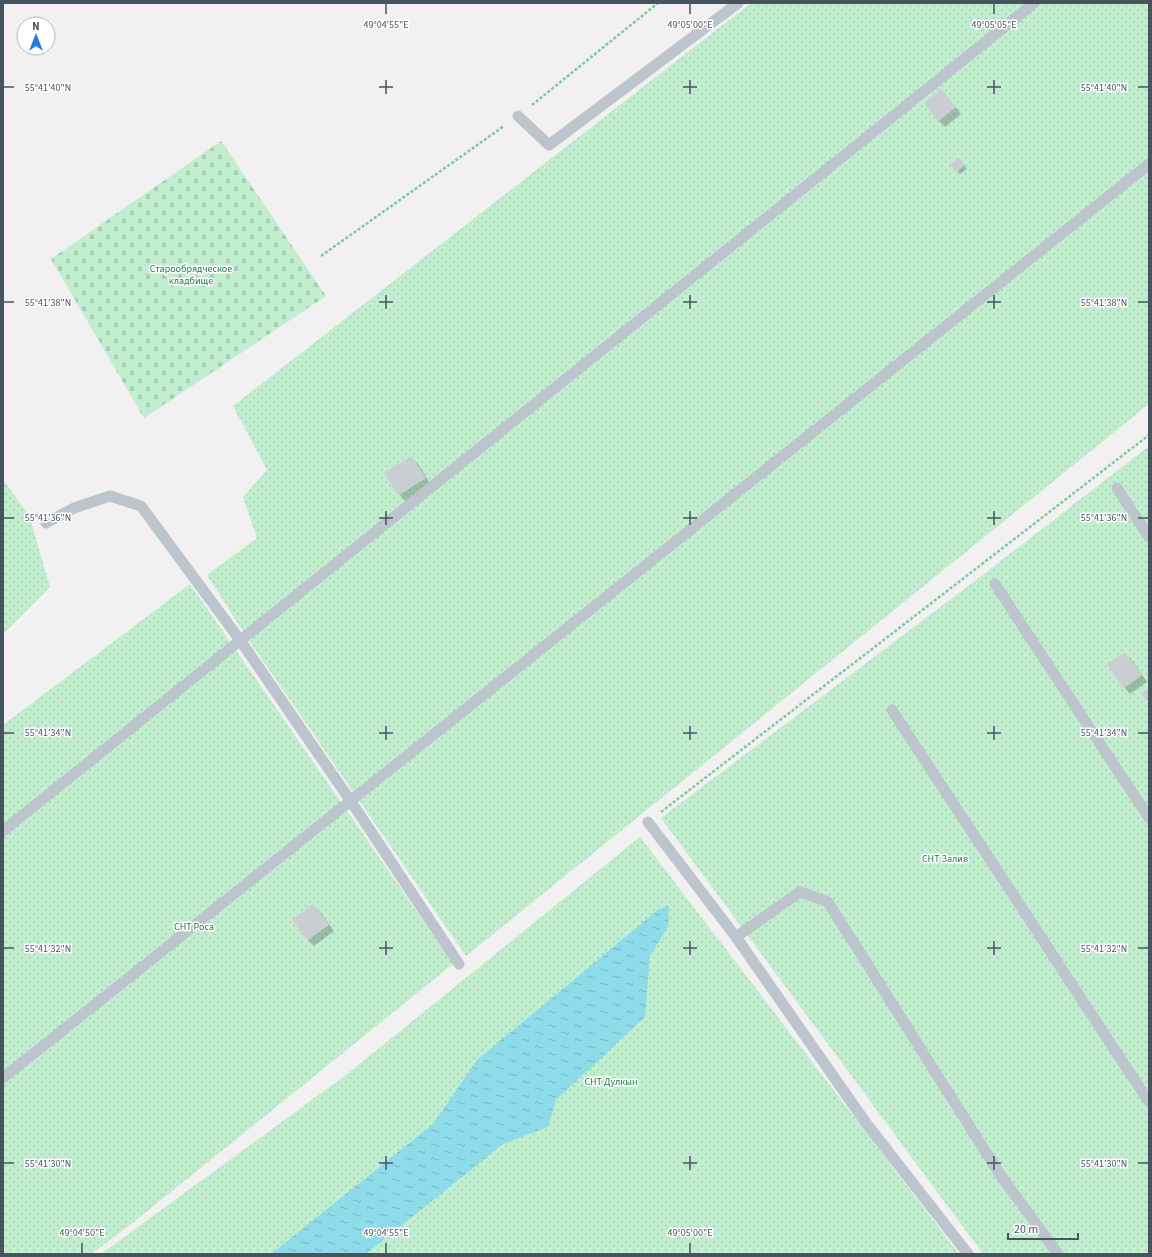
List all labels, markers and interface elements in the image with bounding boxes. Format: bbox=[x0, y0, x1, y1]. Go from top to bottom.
north arrow bbox=[16, 16, 56, 56]
text: 49°04'55"E bbox=[363, 18, 409, 32]
text: 49°05'00"E bbox=[667, 18, 713, 32]
text: 49°05'05"E bbox=[971, 18, 1017, 32]
text: N bbox=[32, 19, 40, 34]
text: 55°41'40"N bbox=[25, 81, 71, 95]
text: 55°41'40"N bbox=[1081, 81, 1127, 95]
park label: Старообрядческое кладбище bbox=[150, 262, 232, 288]
text: 55°41'38"N bbox=[25, 296, 71, 310]
text: 55°41'38"N bbox=[1081, 296, 1127, 310]
text: 55°41'36"N bbox=[25, 511, 71, 525]
text: 55°41'36"N bbox=[1081, 511, 1127, 525]
text: 55°41'34"N bbox=[25, 726, 71, 740]
text: 55°41'34"N bbox=[1081, 726, 1127, 740]
park label: СНТ Залив bbox=[922, 852, 968, 866]
park label: СНТ Роса bbox=[174, 920, 214, 934]
text: 55°41'32"N bbox=[25, 942, 71, 956]
text: 55°41'32"N bbox=[1081, 942, 1127, 956]
park label: СНТ Дулкын bbox=[584, 1075, 638, 1089]
text: 55°41'30"N bbox=[25, 1157, 71, 1171]
text: 55°41'30"N bbox=[1081, 1157, 1127, 1171]
scale bar bbox=[1008, 1215, 1078, 1241]
text: 20 m bbox=[1014, 1221, 1038, 1238]
text: 49°04'50"E bbox=[59, 1226, 105, 1240]
text: 49°04'55"E bbox=[363, 1226, 409, 1240]
text: 49°05'00"E bbox=[667, 1226, 713, 1240]

